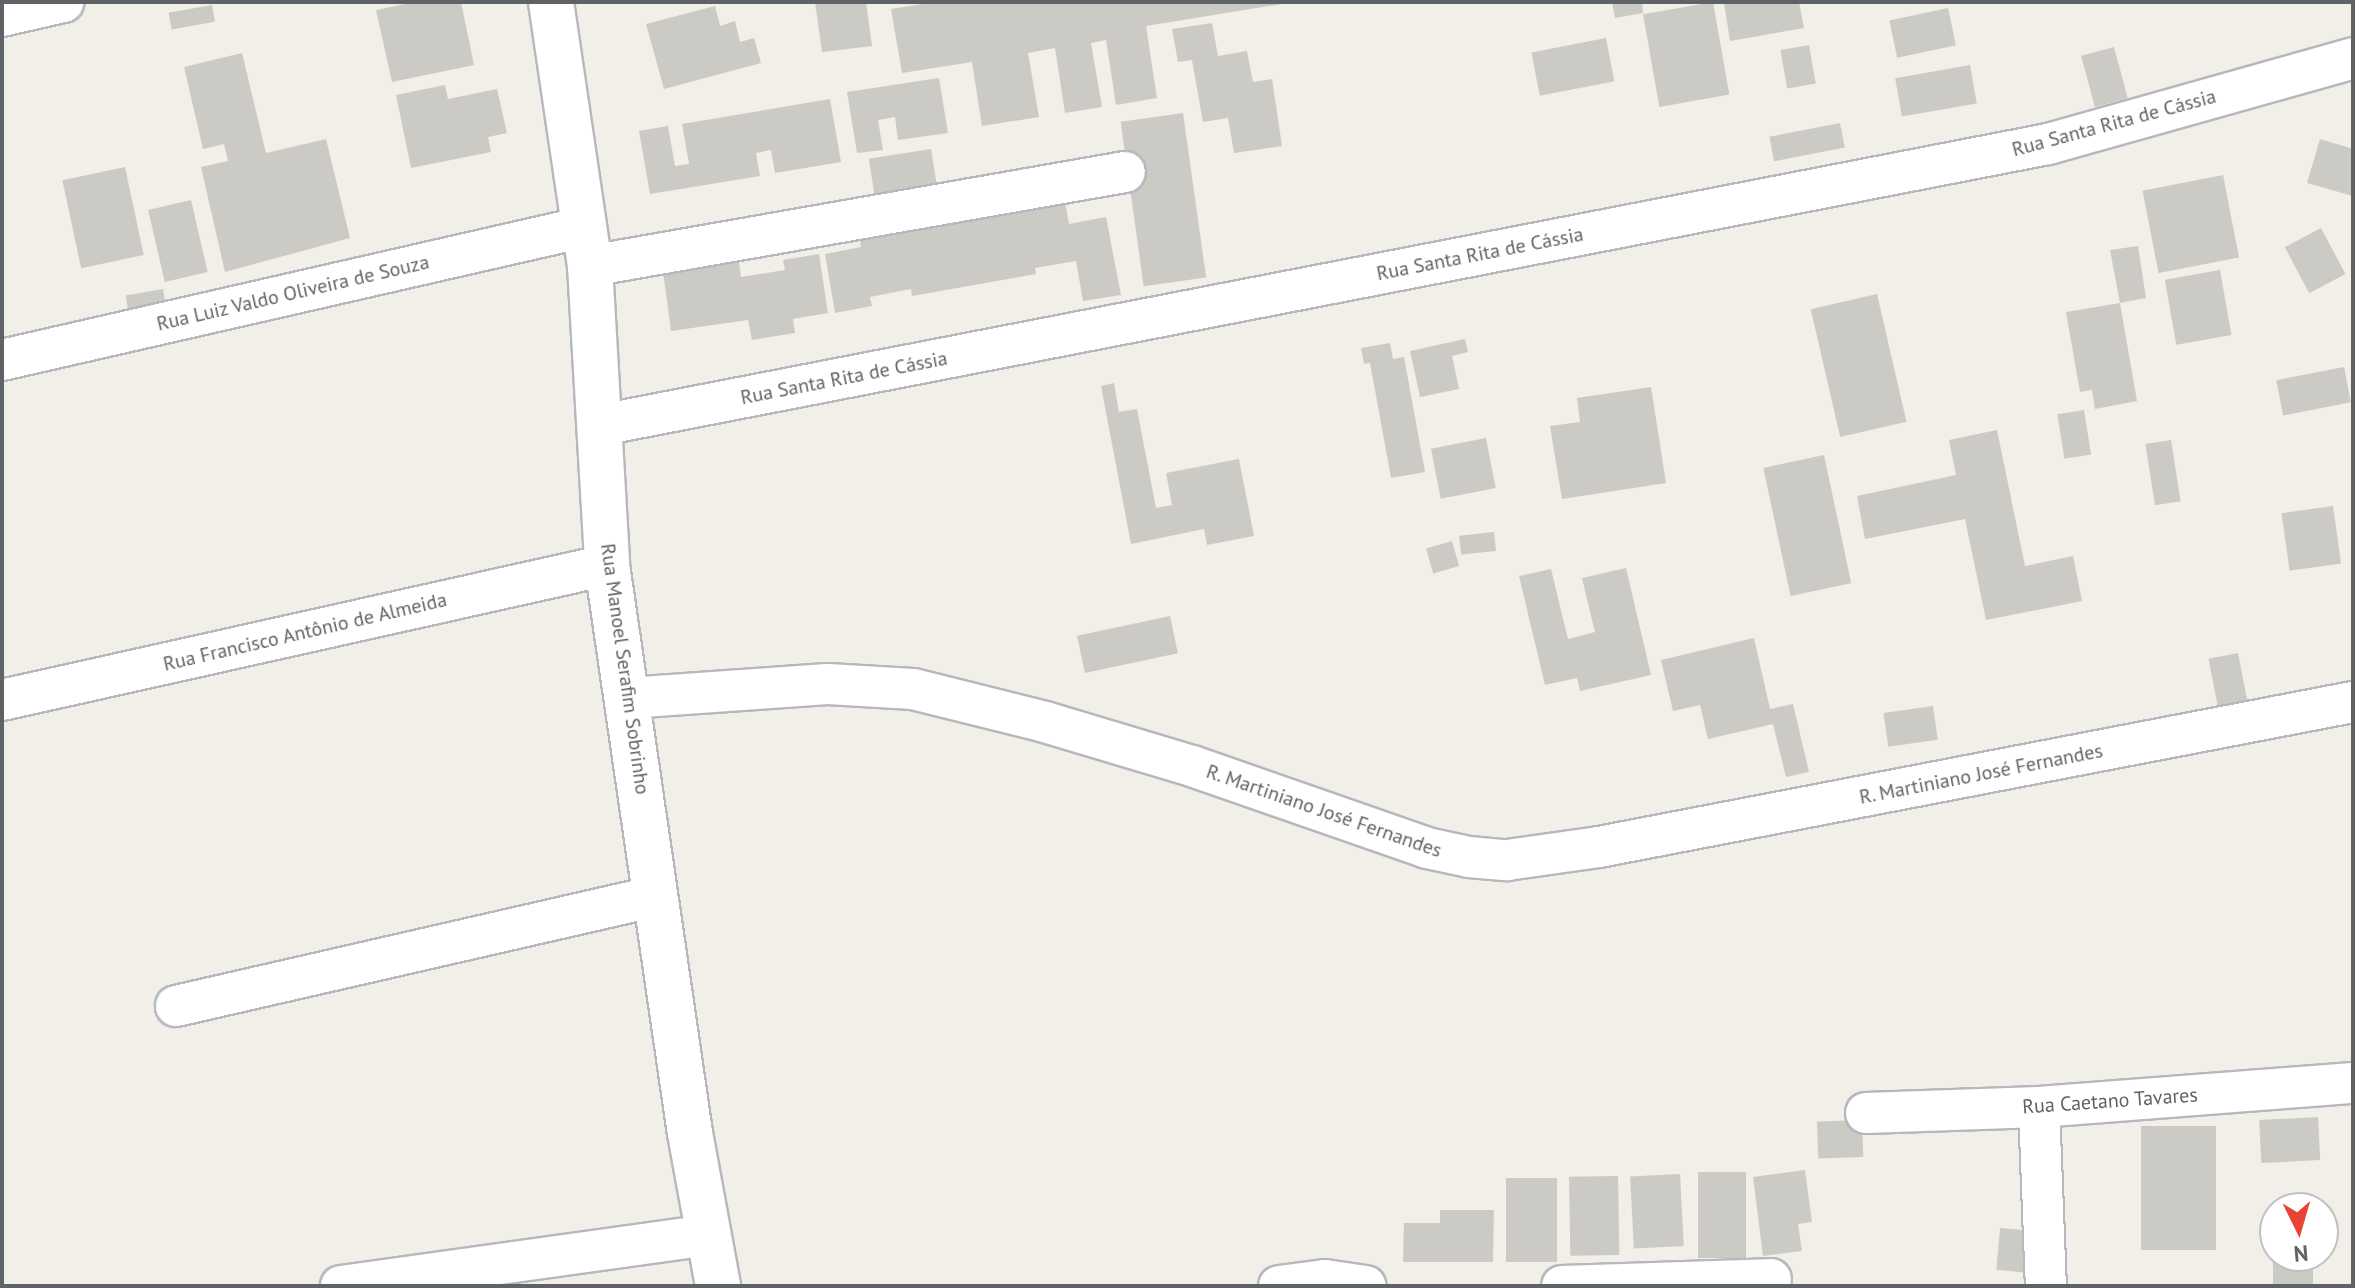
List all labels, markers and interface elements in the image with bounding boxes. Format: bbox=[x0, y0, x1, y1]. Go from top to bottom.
street label: Rua Santa Rita de Cássia bbox=[2009, 84, 2219, 162]
street label: Rua Santa Rita de Cássia bbox=[1375, 222, 1585, 286]
street label: Rua Luiz Valdo Oliveira de Souza bbox=[154, 250, 432, 336]
street label: Rua Santa Rita de Cássia bbox=[739, 346, 949, 410]
street label: Rua Manoel Serafim Sobrinho bbox=[595, 542, 655, 796]
street label: Rua Francisco Antônio de Almeida bbox=[160, 588, 450, 676]
street label: R. Martiniano José Fernandes bbox=[1857, 738, 2105, 810]
street label: R. Martiniano José Fernandes bbox=[1202, 759, 1446, 863]
street label: Rua Caetano Tavares bbox=[2021, 1083, 2199, 1119]
north arrow bbox=[2259, 1192, 2339, 1272]
text: N bbox=[2292, 1239, 2309, 1268]

